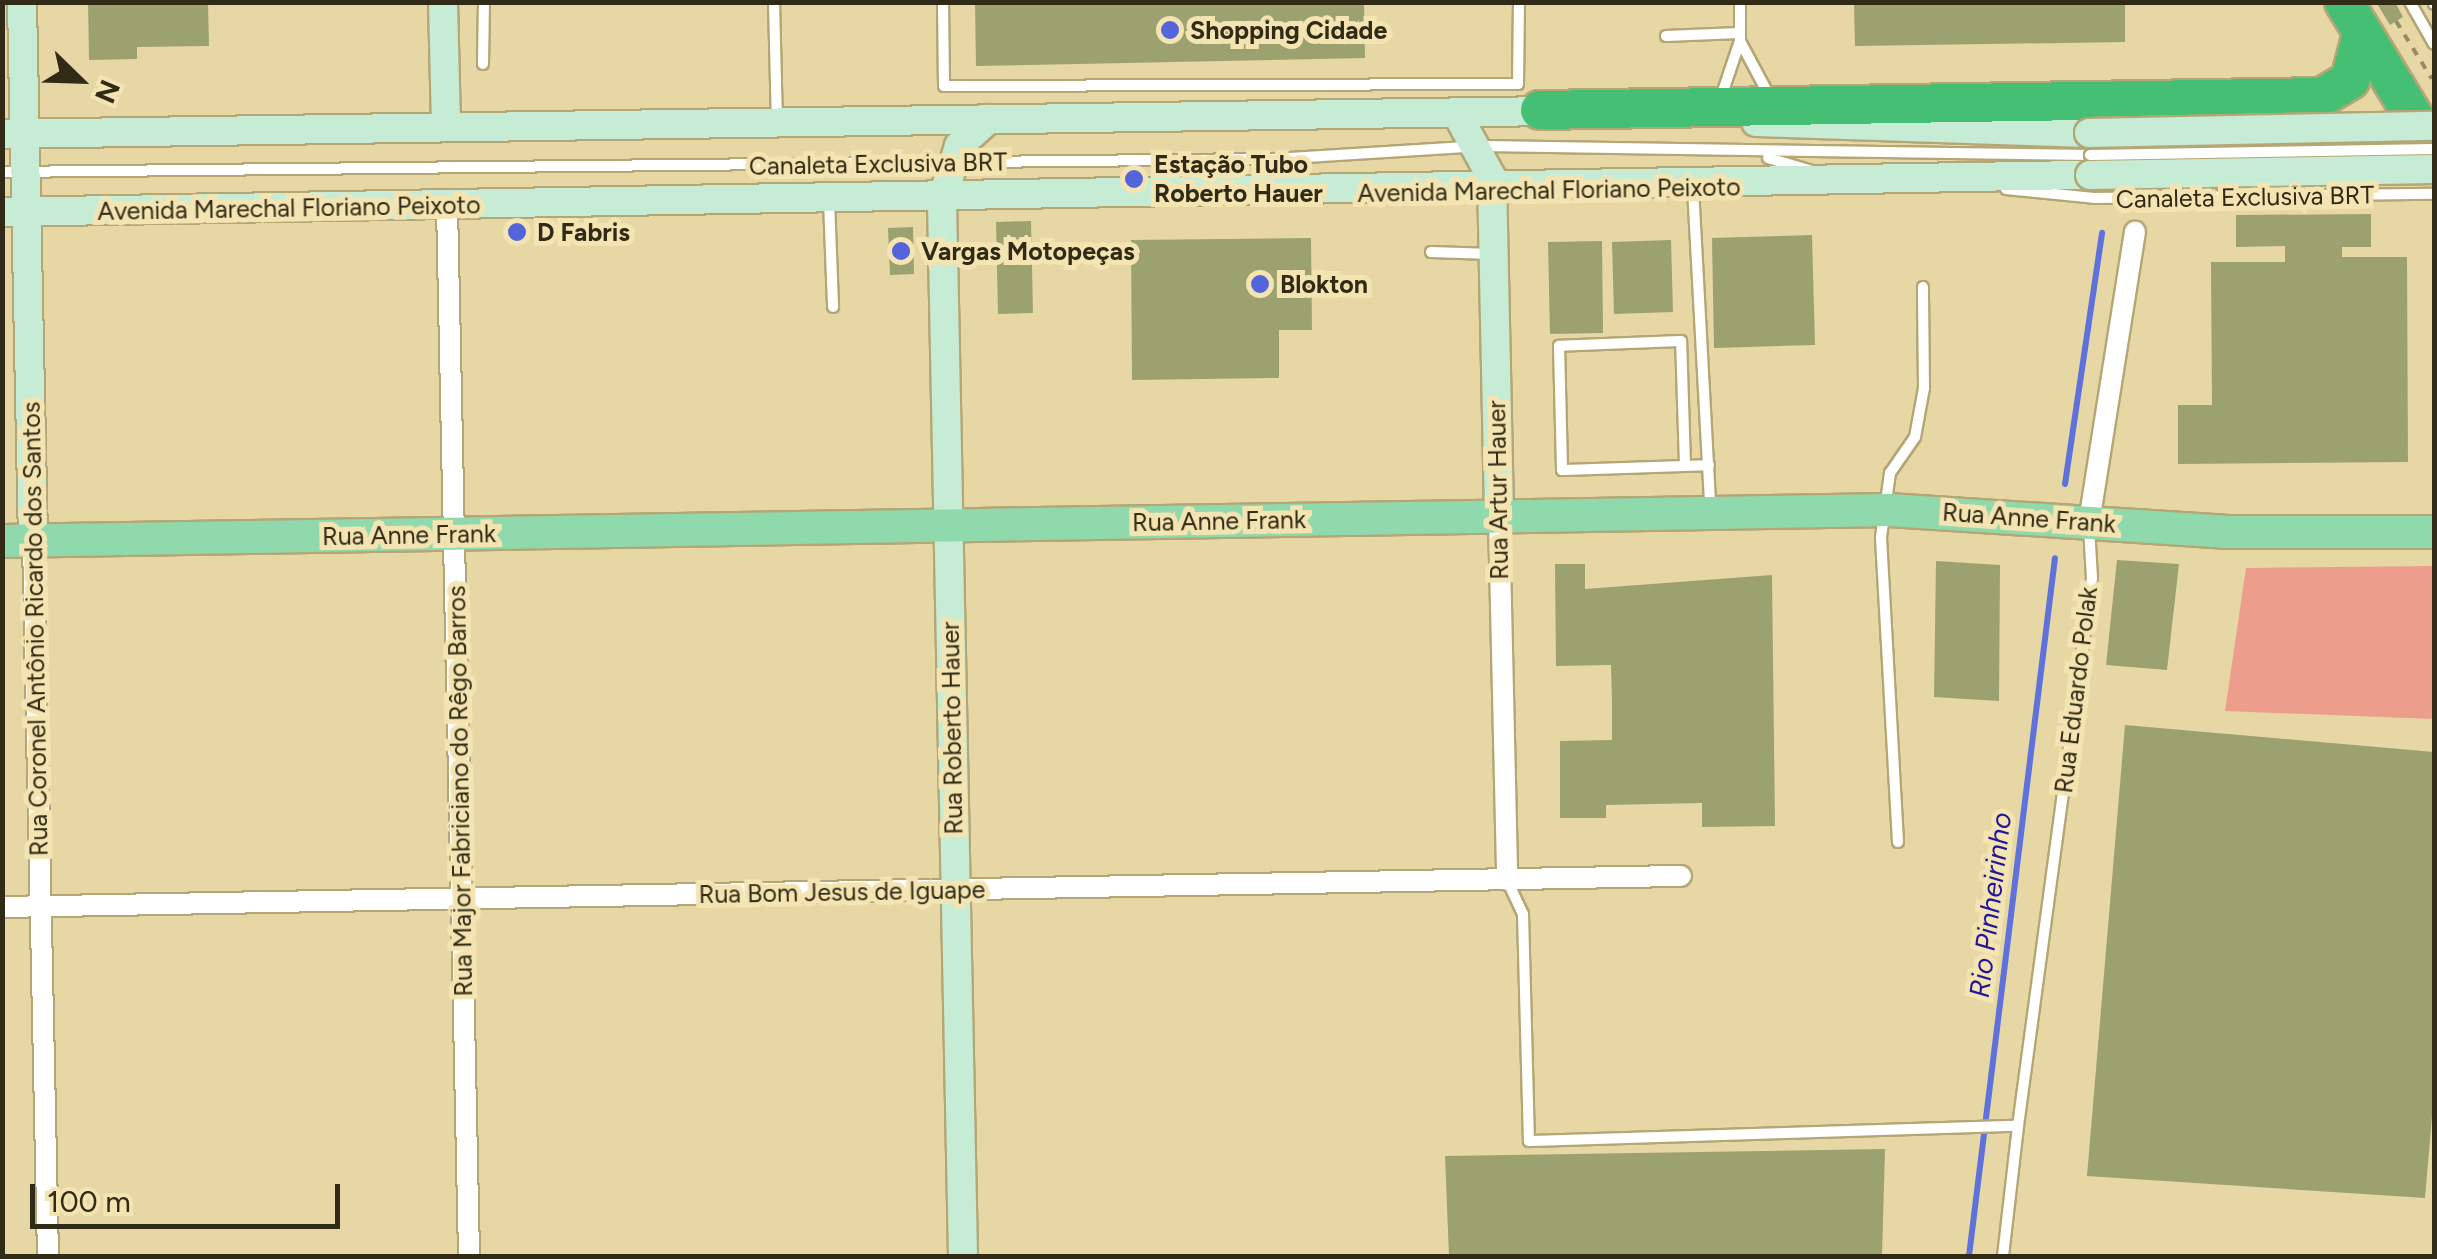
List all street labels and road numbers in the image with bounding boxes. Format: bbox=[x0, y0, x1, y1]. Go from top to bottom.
street label: Canaleta Exclusiva BRT bbox=[749, 147, 1007, 181]
street label: Avenida Marechal Floriano Peixoto bbox=[1357, 172, 1741, 208]
street label: Canaleta Exclusiva BRT bbox=[2116, 180, 2374, 214]
street label: Avenida Marechal Floriano Peixoto bbox=[97, 190, 481, 226]
street label: Rua Artur Hauer bbox=[1481, 400, 1515, 580]
street label: Rua Coronel Antônio Ricardo dos Santos bbox=[16, 402, 54, 856]
street label: Rua Anne Frank bbox=[1941, 497, 2117, 539]
street label: Rua Anne Frank bbox=[1132, 504, 1306, 538]
street label: Rua Anne Frank bbox=[322, 518, 496, 552]
street label: Rua Major Fabriciano do Rêgo Barros bbox=[441, 585, 479, 997]
street label: Rua Eduardo Polak bbox=[2048, 585, 2104, 795]
street label: Rua Roberto Hauer bbox=[935, 621, 969, 835]
street label: Rua Bom Jesus de Iguape bbox=[698, 875, 986, 909]

